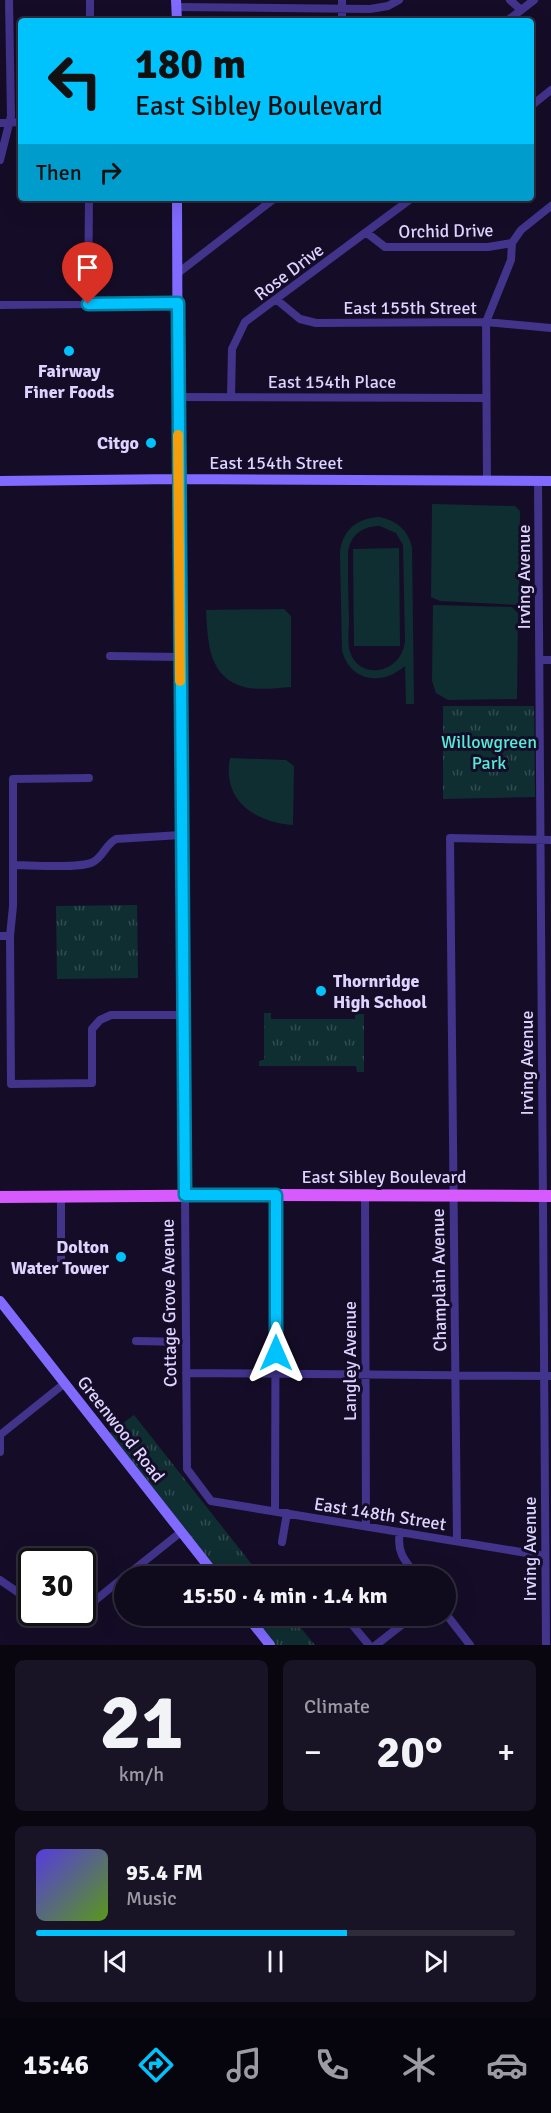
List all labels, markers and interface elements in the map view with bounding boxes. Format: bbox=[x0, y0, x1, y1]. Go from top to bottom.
text: 180 m bbox=[135, 39, 246, 90]
icon: left bbox=[36, 42, 114, 120]
text: East Sibley Boulevard bbox=[135, 90, 383, 123]
icon: right bbox=[94, 156, 127, 189]
text: Then bbox=[36, 159, 82, 186]
street label: Orchid Drive bbox=[398, 219, 494, 243]
street label: Rose Drive bbox=[250, 239, 328, 305]
pin bbox=[62, 242, 113, 304]
icon: arrive bbox=[71, 251, 104, 284]
street label: East 155th Street bbox=[343, 297, 477, 319]
marker: Fairway Finer Foods bbox=[62, 344, 76, 358]
place label: Fairway Finer Foods bbox=[24, 360, 114, 403]
street label: East 154th Place bbox=[268, 371, 396, 393]
place label: Citgo bbox=[97, 432, 139, 454]
marker: Citgo bbox=[144, 436, 158, 450]
street label: East 154th Street bbox=[209, 452, 343, 474]
street label: Irving Avenue bbox=[513, 525, 535, 629]
park label: Willowgreen Park bbox=[441, 731, 537, 774]
place label: Thornridge High School bbox=[333, 970, 427, 1013]
marker: Thornridge High School bbox=[314, 984, 328, 998]
street label: Irving Avenue bbox=[516, 1011, 538, 1115]
street label: East Sibley Boulevard bbox=[301, 1166, 467, 1188]
street label: Champlain Avenue bbox=[427, 1208, 451, 1352]
street label: Cottage Grove Avenue bbox=[157, 1219, 181, 1387]
place label: Dolton Water Tower bbox=[11, 1236, 110, 1279]
marker: Dolton Water Tower bbox=[114, 1250, 128, 1264]
street label: Langley Avenue bbox=[339, 1301, 361, 1421]
position arrow bbox=[244, 1321, 308, 1385]
street label: Greenwood Road bbox=[73, 1371, 169, 1487]
street label: East 148th Street bbox=[312, 1493, 448, 1535]
street label: Irving Avenue bbox=[519, 1497, 541, 1601]
speed limit sign: 30 bbox=[18, 1548, 96, 1626]
text: 15:50 · 4 min · 1.4 km bbox=[182, 1582, 388, 1609]
text: 21 bbox=[99, 1675, 184, 1771]
text: Climate bbox=[304, 1694, 370, 1719]
text: 20° bbox=[376, 1725, 443, 1780]
text: − bbox=[304, 1732, 322, 1773]
text: + bbox=[497, 1732, 515, 1773]
text: km/h bbox=[119, 1762, 164, 1787]
text: 95.4 FM bbox=[126, 1859, 203, 1886]
text: Music bbox=[126, 1886, 177, 1911]
icon: previous bbox=[99, 1945, 132, 1978]
icon: pause bbox=[259, 1945, 292, 1978]
icon: next bbox=[419, 1945, 452, 1978]
icon: directions bbox=[135, 2044, 177, 2086]
icon: music bbox=[223, 2044, 265, 2086]
icon: phone bbox=[311, 2044, 353, 2086]
icon: climate bbox=[398, 2044, 440, 2086]
icon: car bbox=[486, 2044, 528, 2086]
text: 15:46 bbox=[23, 2049, 89, 2082]

